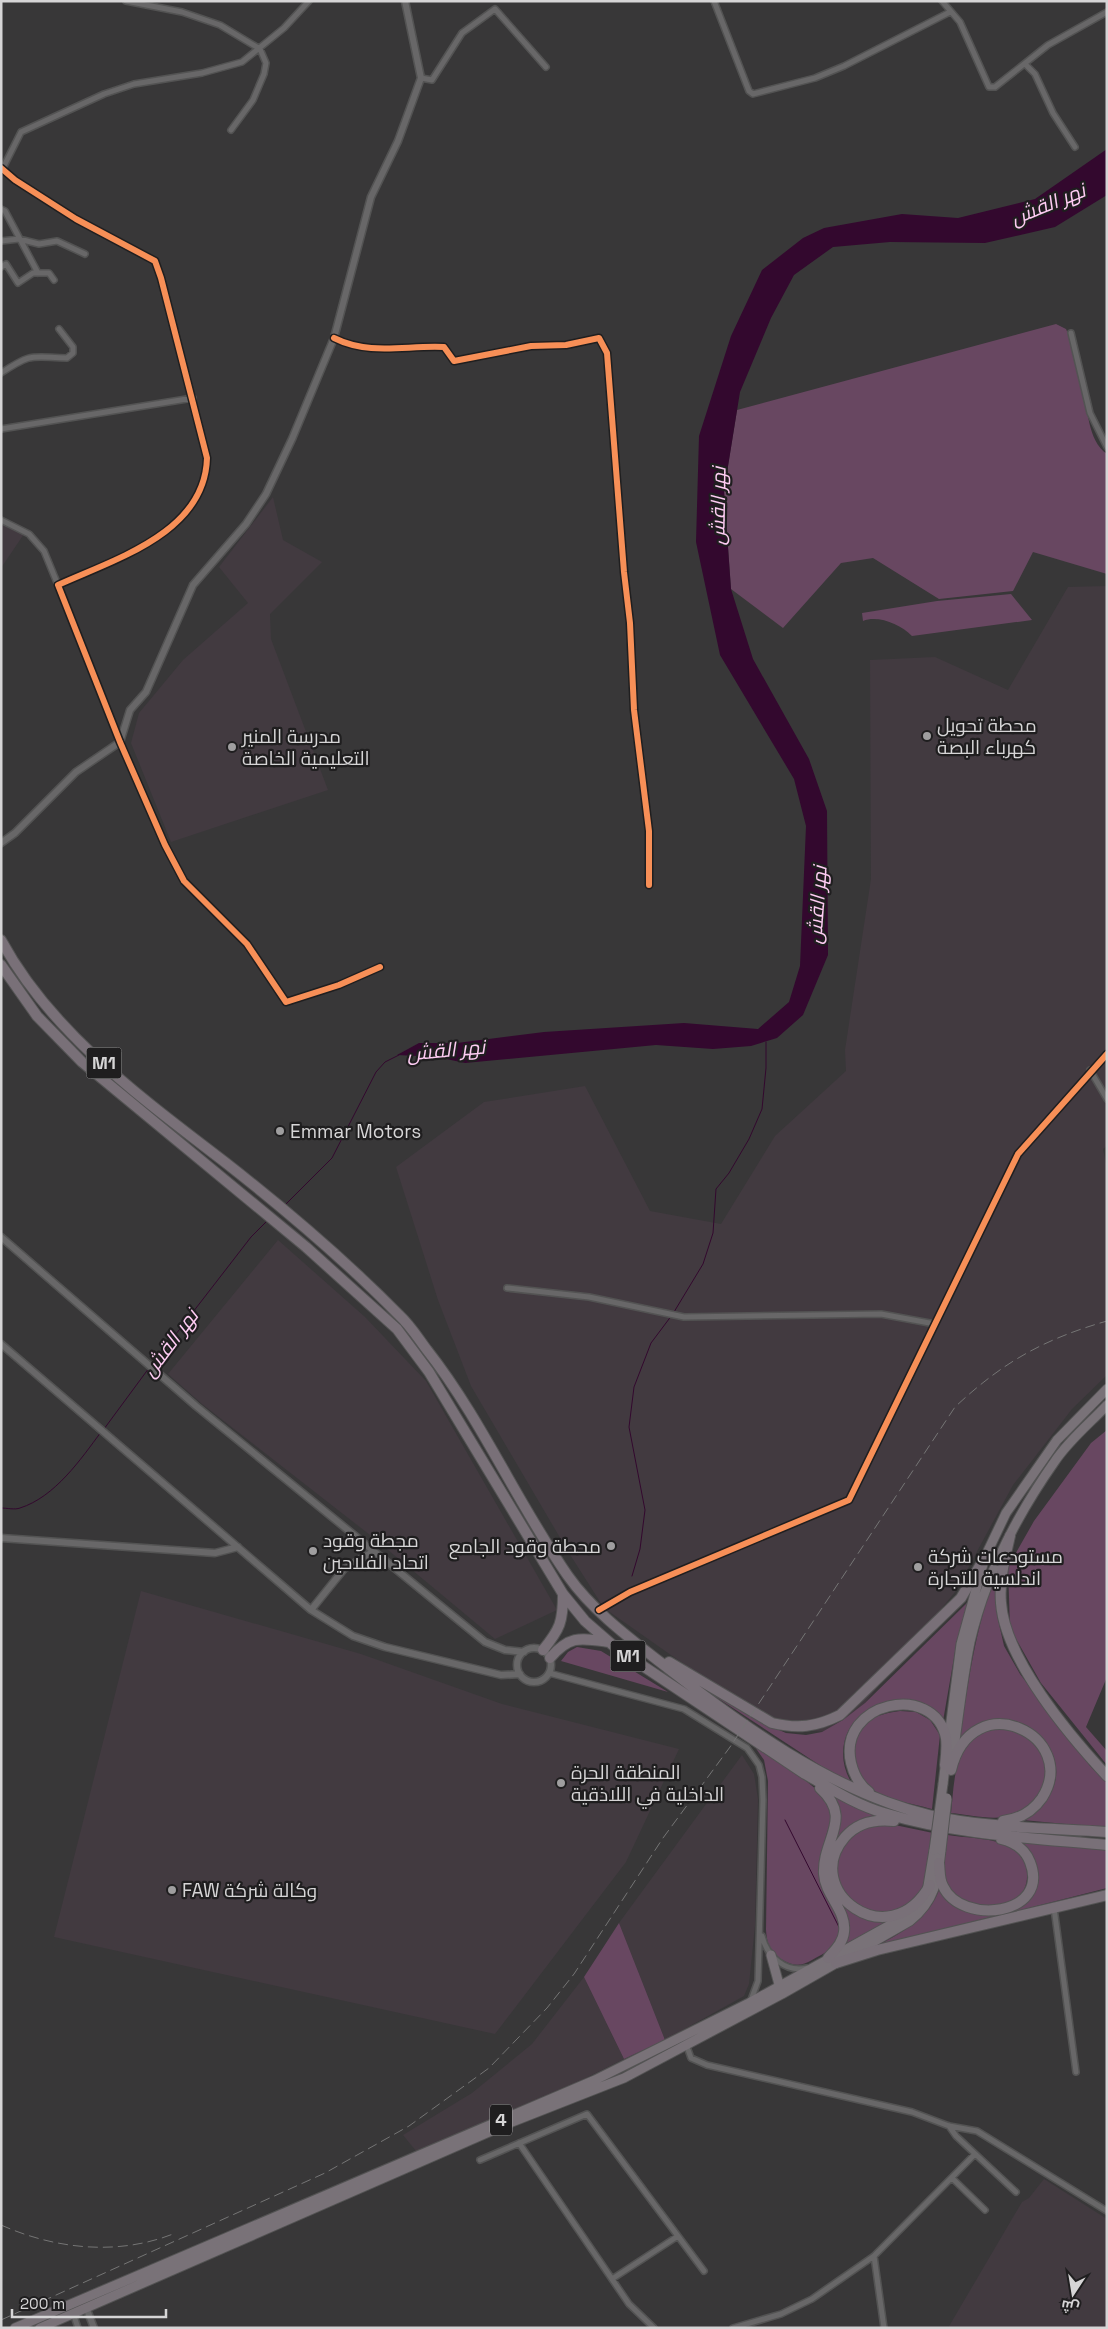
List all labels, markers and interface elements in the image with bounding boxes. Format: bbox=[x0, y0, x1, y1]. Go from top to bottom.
water label: نهر القش bbox=[1007, 176, 1092, 231]
water label: نهر القش bbox=[704, 464, 732, 545]
place label: محطة تحويل كهرباء البصة bbox=[937, 713, 1037, 760]
place label: مدرسة المنير التعليمية الخاصة bbox=[241, 724, 370, 771]
marker: محطة تحويل كهرباء البصة bbox=[921, 730, 933, 742]
marker: مدرسة المنير التعليمية الخاصة bbox=[226, 741, 238, 753]
water label: نهر القش bbox=[801, 862, 833, 945]
water label: نهر القش bbox=[406, 1033, 489, 1066]
road number: M1 bbox=[86, 1048, 122, 1078]
place label: Emmar Motors bbox=[290, 1119, 421, 1144]
marker: Emmar Motors bbox=[274, 1125, 286, 1137]
water label: نهر القش bbox=[136, 1302, 206, 1382]
place label: مجطة وقود اتحاد الفلاحين bbox=[323, 1528, 429, 1575]
place label: محطة وقود الجامع bbox=[449, 1534, 601, 1560]
marker: محطة وقود الجامع bbox=[605, 1540, 617, 1552]
place label: مستودعات شركة اندلسية للتجارة bbox=[928, 1544, 1063, 1591]
marker: مجطة وقود اتحاد الفلاحين bbox=[307, 1545, 319, 1557]
marker: مستودعات شركة اندلسية للتجارة bbox=[912, 1561, 924, 1573]
road number: M1 bbox=[610, 1640, 646, 1672]
place label: المنطقة الحرة الداخلية في اللاذقية bbox=[571, 1760, 724, 1809]
marker: المنطقة الحرة الداخلية في اللاذقية bbox=[555, 1777, 567, 1789]
place label: FAW وكالة شركة bbox=[182, 1878, 317, 1903]
marker: FAW وكالة شركة bbox=[166, 1884, 178, 1896]
road number: 4 bbox=[490, 2104, 512, 2136]
north arrow bbox=[1048, 2269, 1098, 2319]
scale bar bbox=[12, 2286, 166, 2318]
text: 200 m bbox=[20, 2294, 65, 2313]
text: ش bbox=[1060, 2296, 1081, 2317]

